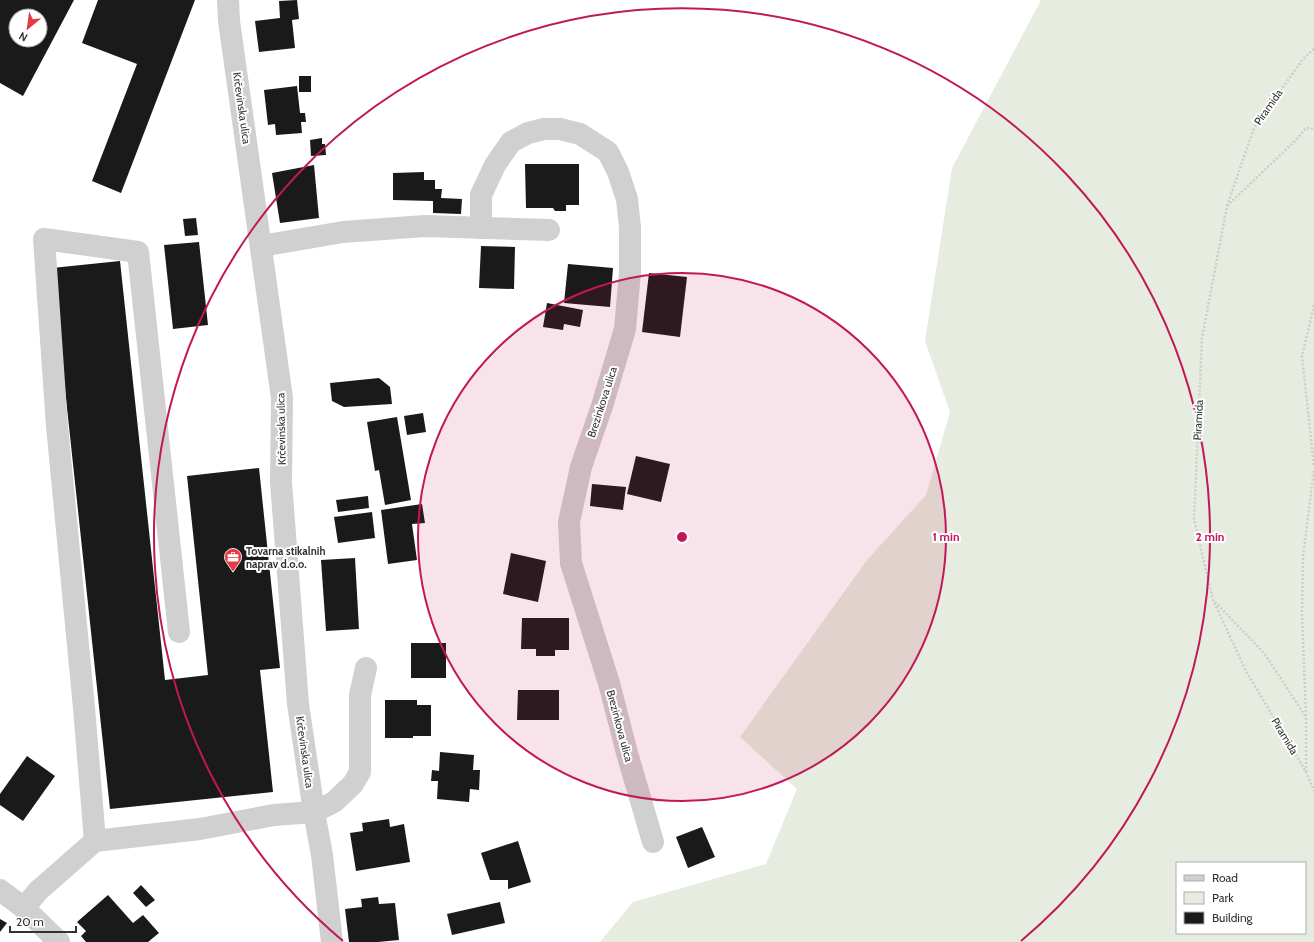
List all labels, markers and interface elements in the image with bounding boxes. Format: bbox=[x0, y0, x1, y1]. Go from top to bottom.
north arrow bbox=[8, 8, 48, 48]
text: N bbox=[16, 29, 30, 45]
street label: Krčevinska ulica bbox=[230, 71, 254, 145]
street label: Piramida bbox=[1251, 86, 1286, 128]
street label: Brezinkova ulica bbox=[584, 364, 620, 439]
street label: Krčevinska ulica bbox=[273, 392, 289, 465]
street label: Piramida bbox=[1190, 399, 1206, 441]
text: 1 min bbox=[932, 529, 960, 544]
text: 2 min bbox=[1196, 529, 1224, 544]
centre of rings bbox=[675, 530, 689, 544]
place label: Tovarna stikalnih naprav d.o.o. bbox=[246, 544, 326, 571]
office icon: Tovarna stikalnih naprav d.o.o. bbox=[223, 547, 243, 572]
street label: Brezinkova ulica bbox=[604, 689, 637, 764]
street label: Krčevinska ulica bbox=[293, 715, 317, 789]
street label: Piramida bbox=[1269, 715, 1302, 758]
legend bbox=[1176, 862, 1306, 934]
text: Road bbox=[1212, 870, 1238, 885]
text: Park bbox=[1212, 890, 1234, 905]
scale bar bbox=[10, 908, 76, 934]
text: Building bbox=[1212, 910, 1254, 925]
text: 20 m bbox=[16, 914, 44, 929]

